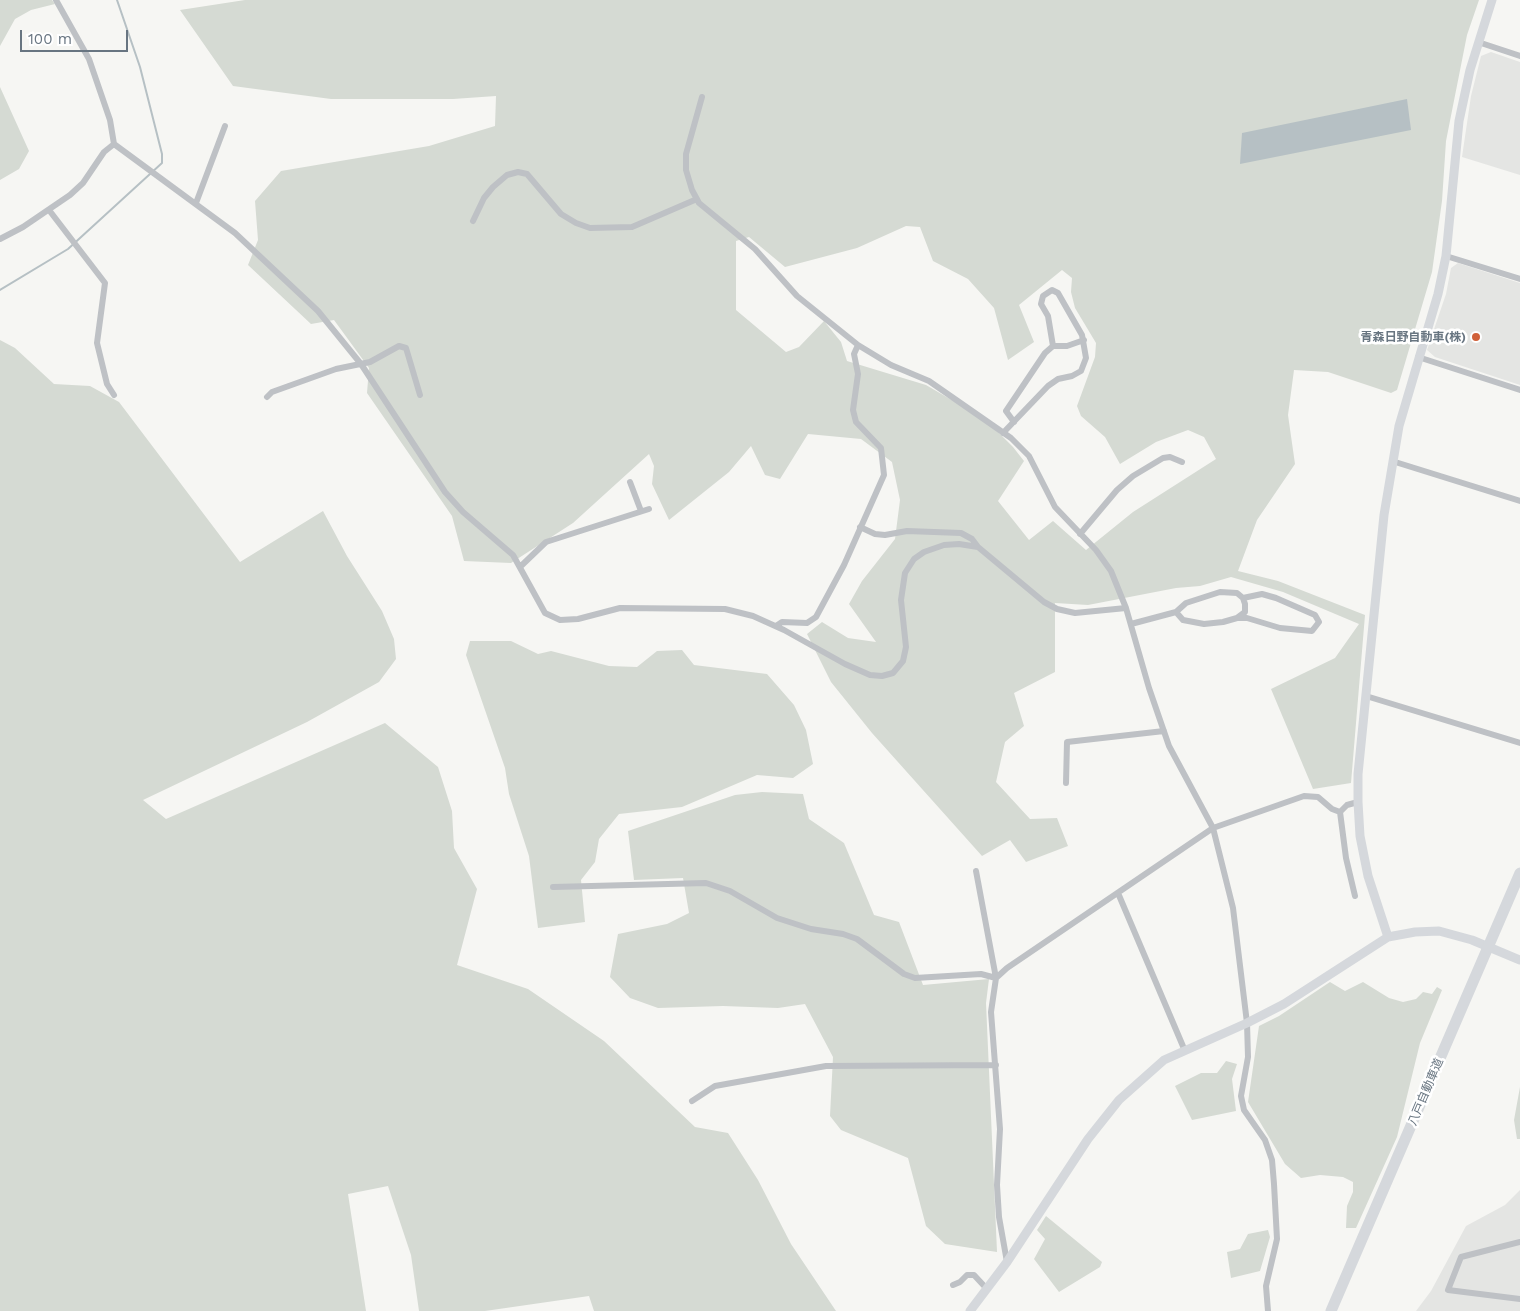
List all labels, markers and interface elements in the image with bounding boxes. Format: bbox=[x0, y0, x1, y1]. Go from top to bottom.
scale bar bbox=[22, 20, 130, 52]
text: 100 m bbox=[28, 30, 72, 48]
place label: 青森日野自動車(株) bbox=[1361, 330, 1466, 344]
marker: 青森日野自動車(株) bbox=[1470, 331, 1482, 343]
street label: 八戸自動車道 bbox=[1405, 1056, 1447, 1128]

